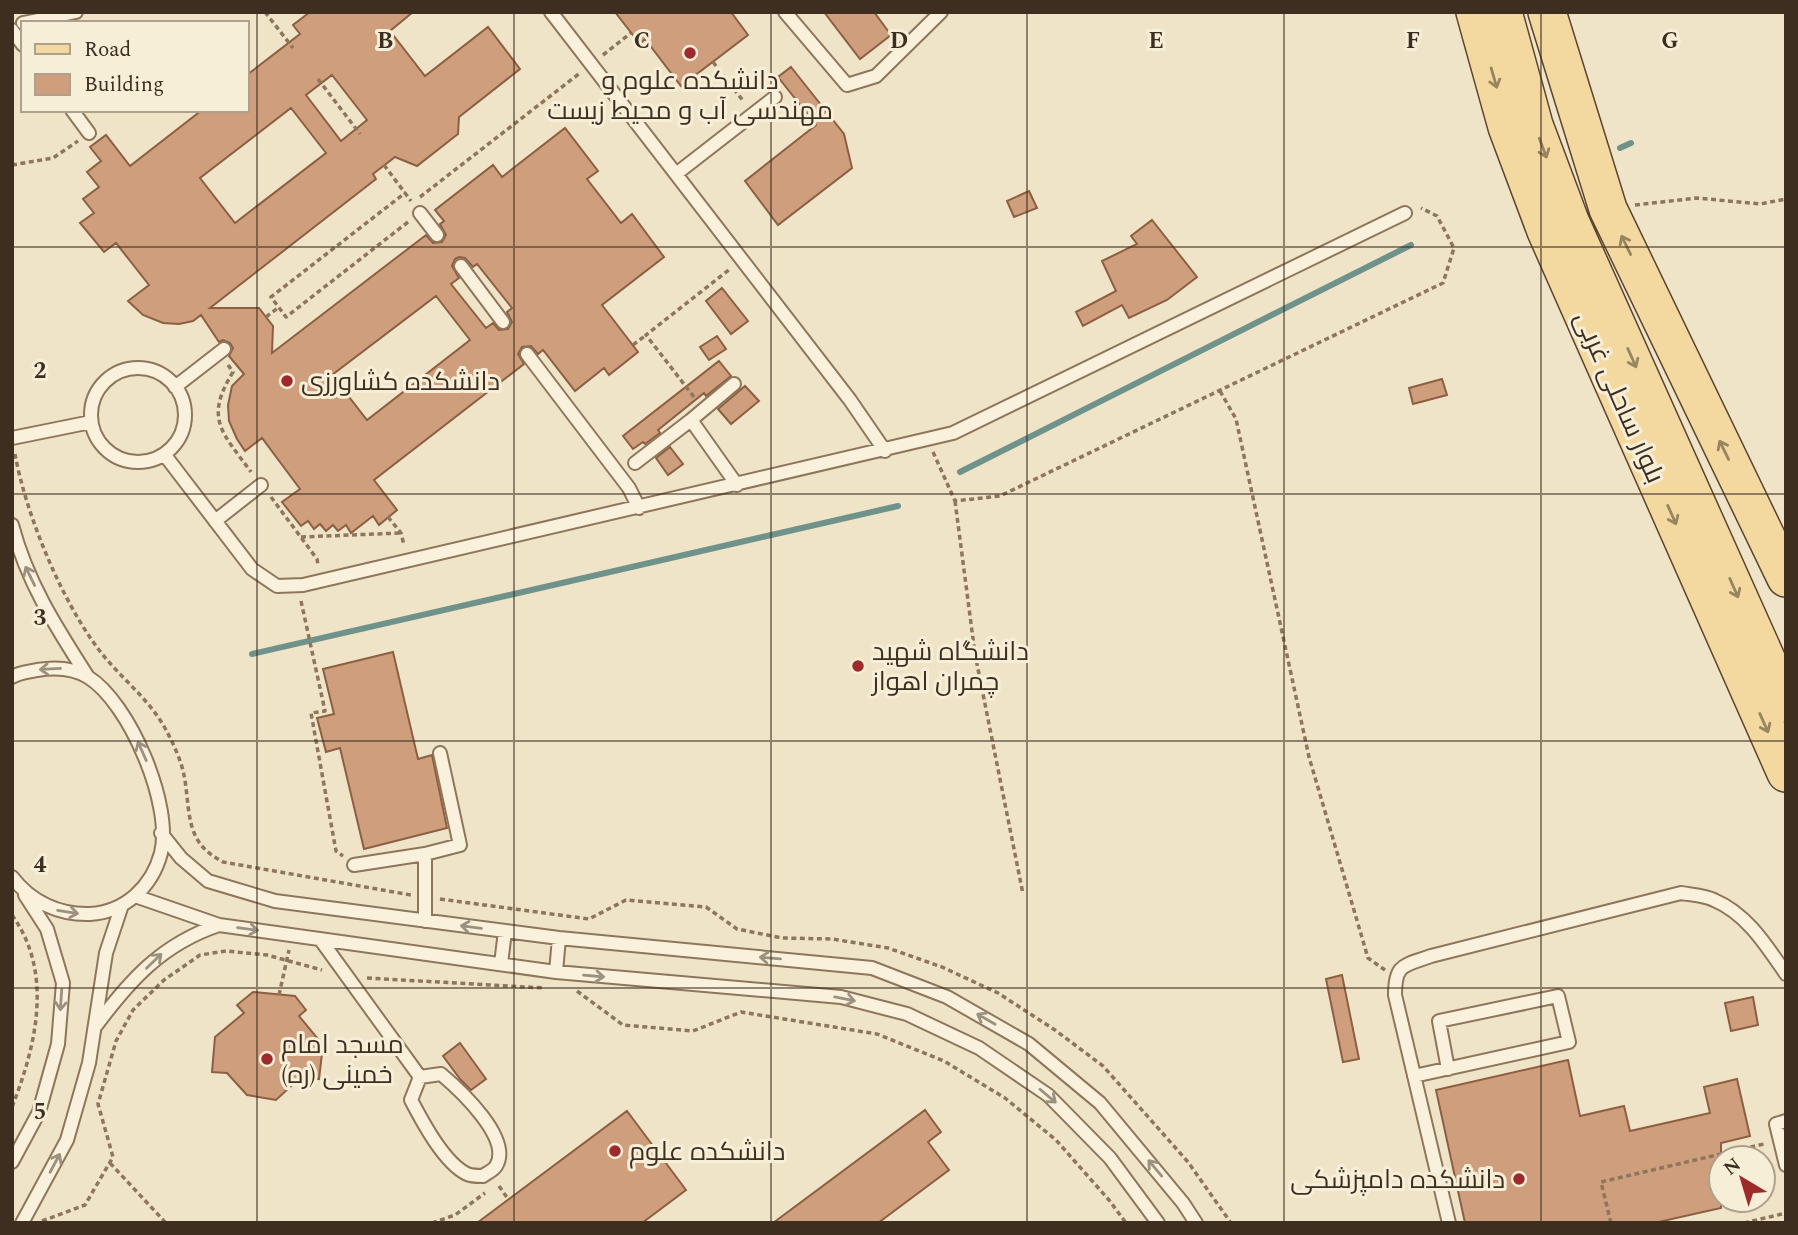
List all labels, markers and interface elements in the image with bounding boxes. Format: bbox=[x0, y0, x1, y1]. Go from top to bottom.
legend bbox=[21, 21, 248, 112]
text: B bbox=[377, 24, 393, 59]
text: C bbox=[634, 24, 650, 59]
text: D bbox=[890, 24, 908, 59]
text: E bbox=[1148, 24, 1164, 59]
text: F bbox=[1406, 24, 1420, 59]
text: G bbox=[1661, 24, 1679, 59]
text: Road bbox=[84, 34, 131, 66]
marker: دانشکده علوم و مهندسی آب و محیط زیست bbox=[682, 45, 698, 61]
place label: دانشکده علوم و مهندسی آب و محیط زیست bbox=[547, 61, 833, 131]
one-way arrow bbox=[1488, 67, 1501, 89]
text: Building bbox=[84, 69, 164, 101]
one-way arrow bbox=[1538, 137, 1550, 159]
one-way arrow bbox=[1618, 235, 1632, 256]
street label: بلوار ساحلی غربی bbox=[1563, 305, 1675, 490]
one-way arrow bbox=[1626, 346, 1639, 368]
text: 2 bbox=[34, 354, 47, 389]
place label: دانشکده کشاورزی bbox=[301, 362, 500, 402]
marker: دانشکده کشاورزی bbox=[279, 373, 295, 389]
one-way arrow bbox=[1717, 440, 1731, 461]
one-way arrow bbox=[1666, 504, 1679, 525]
one-way arrow bbox=[22, 566, 36, 587]
one-way arrow bbox=[1728, 577, 1741, 598]
text: 3 bbox=[34, 601, 47, 636]
place label: دانشگاه شهید چمران اهواز bbox=[870, 632, 1029, 702]
marker: دانشگاه شهید چمران اهواز bbox=[850, 658, 866, 674]
one-way arrow bbox=[39, 663, 62, 676]
one-way arrow bbox=[1758, 712, 1771, 733]
one-way arrow bbox=[135, 741, 148, 762]
text: 4 bbox=[34, 848, 47, 883]
one-way arrow bbox=[56, 906, 79, 919]
one-way arrow bbox=[460, 920, 483, 933]
one-way arrow bbox=[236, 922, 259, 935]
one-way arrow bbox=[759, 951, 782, 964]
one-way arrow bbox=[145, 953, 162, 970]
one-way arrow bbox=[583, 970, 605, 983]
one-way arrow bbox=[54, 988, 67, 1011]
one-way arrow bbox=[833, 993, 856, 1006]
one-way arrow bbox=[976, 1012, 996, 1026]
place label: مسجد امام خمینی (ره) bbox=[281, 1025, 404, 1095]
marker: مسجد امام خمینی (ره) bbox=[259, 1051, 275, 1067]
one-way arrow bbox=[1038, 1089, 1056, 1104]
text: 5 bbox=[34, 1095, 46, 1130]
place label: دانشکده علوم bbox=[629, 1132, 785, 1172]
marker: دانشکده علوم bbox=[607, 1143, 623, 1159]
north arrow bbox=[1707, 1144, 1777, 1214]
text: N bbox=[1717, 1151, 1747, 1183]
one-way arrow bbox=[49, 1153, 62, 1174]
one-way arrow bbox=[1147, 1160, 1163, 1178]
place label: دانشکده دامپزشکی bbox=[1290, 1160, 1505, 1200]
marker: دانشکده دامپزشکی bbox=[1511, 1171, 1527, 1187]

